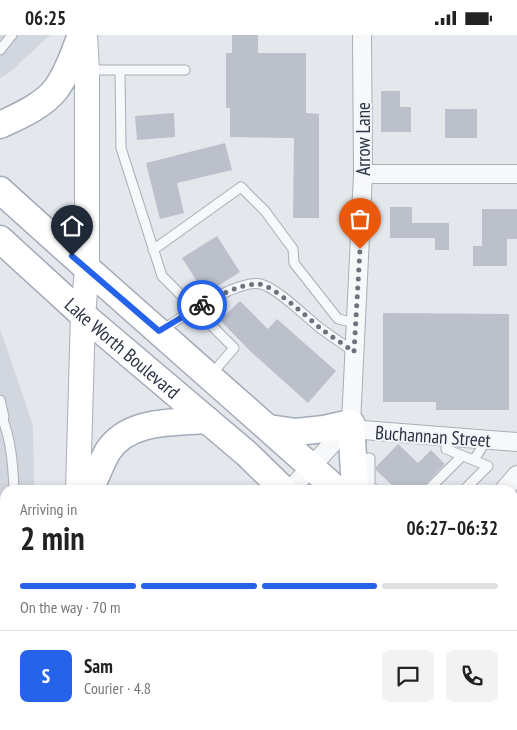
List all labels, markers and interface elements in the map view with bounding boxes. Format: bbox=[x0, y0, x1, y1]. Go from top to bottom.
text: 06:25 bbox=[25, 6, 66, 30]
street label: Arrow Lane bbox=[351, 102, 375, 176]
pin bbox=[339, 198, 381, 249]
pin bbox=[51, 205, 93, 256]
icon: bag bbox=[346, 205, 374, 233]
icon: home bbox=[58, 212, 86, 240]
courier bbox=[177, 280, 227, 330]
icon: bike bbox=[188, 291, 216, 319]
street label: Lake Worth Boulevard bbox=[60, 292, 185, 404]
street label: Buchannan Street bbox=[374, 420, 492, 452]
text: Arriving in bbox=[20, 499, 77, 519]
text: 06:27–06:32 bbox=[406, 516, 498, 540]
text: 2 min bbox=[20, 517, 85, 559]
text: On the way · 70 m bbox=[20, 597, 120, 617]
button: chat bbox=[382, 650, 434, 702]
button: phone bbox=[446, 650, 498, 702]
text: Sam bbox=[84, 654, 113, 678]
text: S bbox=[42, 664, 50, 688]
text: Courier · 4.8 bbox=[84, 678, 151, 698]

